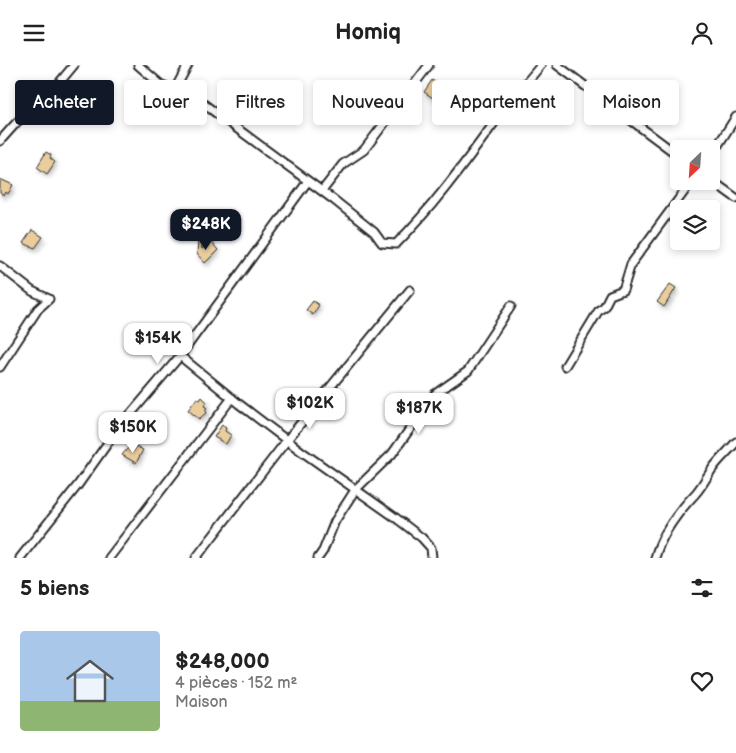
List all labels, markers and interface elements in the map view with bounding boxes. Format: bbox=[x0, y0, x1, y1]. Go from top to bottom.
icon: menu bbox=[20, 19, 48, 47]
text: Homiq bbox=[335, 19, 401, 46]
icon: person bbox=[688, 19, 716, 47]
chip: Acheter bbox=[15, 80, 114, 125]
chip: Louer bbox=[124, 80, 207, 125]
chip: Filtres bbox=[217, 80, 303, 125]
chip: Nouveau bbox=[313, 80, 422, 125]
chip: Appartement bbox=[432, 80, 574, 125]
chip: Maison bbox=[584, 80, 679, 125]
north arrow bbox=[670, 140, 720, 190]
map controls bbox=[670, 140, 720, 250]
button: layers bbox=[670, 200, 720, 250]
pin: $248K bbox=[171, 209, 241, 251]
text: $248K bbox=[181, 215, 231, 234]
pin: $154K bbox=[123, 323, 193, 365]
text: $154K bbox=[135, 329, 181, 348]
pin: $102K bbox=[275, 387, 345, 430]
pin: $187K bbox=[384, 393, 454, 435]
text: $102K bbox=[286, 394, 334, 413]
text: $187K bbox=[396, 399, 442, 418]
pin: $150K bbox=[98, 411, 168, 454]
text: $150K bbox=[109, 418, 157, 437]
icon: filters bbox=[688, 574, 716, 602]
text: 5 biens bbox=[20, 576, 89, 601]
text: $248,000 bbox=[175, 649, 270, 674]
icon: home bbox=[60, 651, 120, 711]
icon: heart bbox=[688, 667, 716, 695]
text: 4 pièces · 152 m² bbox=[175, 674, 297, 693]
text: Maison bbox=[175, 693, 228, 712]

